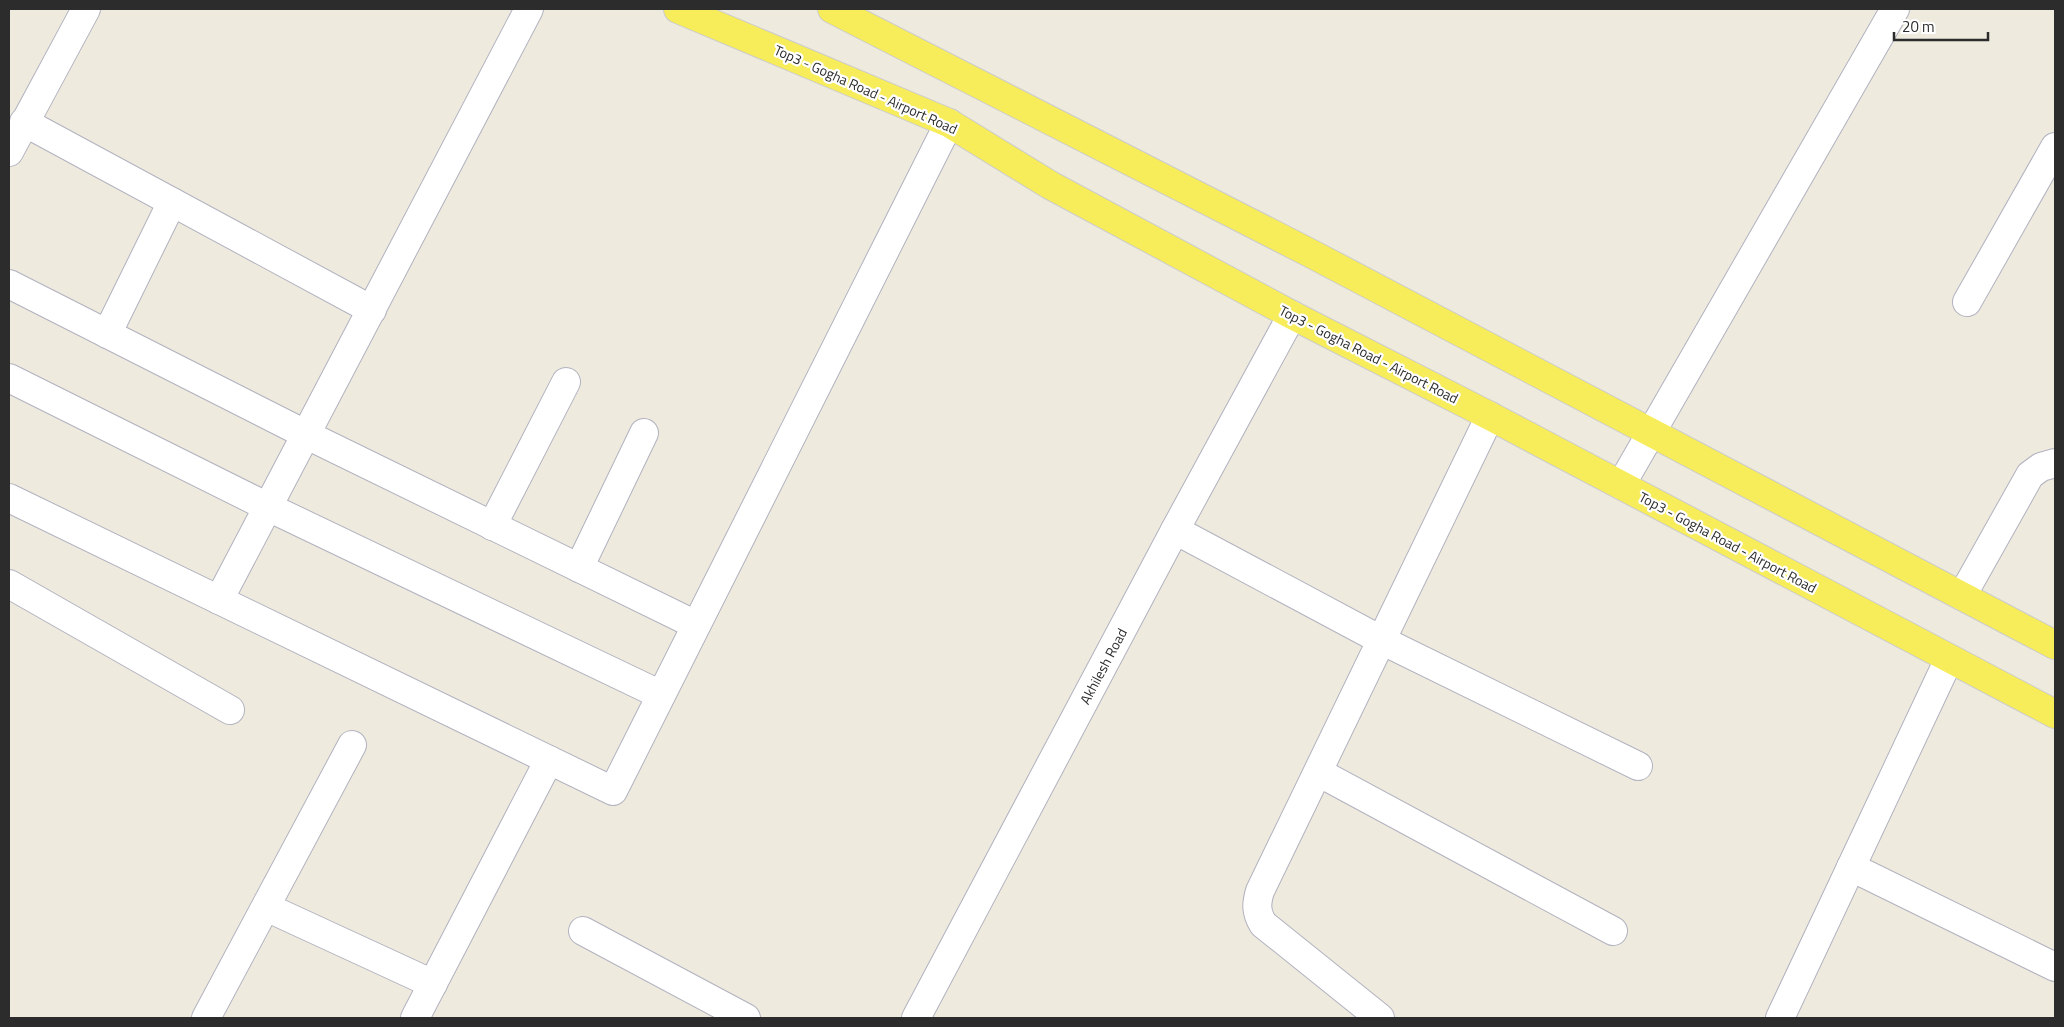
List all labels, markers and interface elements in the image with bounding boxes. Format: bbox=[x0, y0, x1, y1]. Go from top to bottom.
scale bar bbox=[1894, 10, 1988, 42]
text: 20 m bbox=[1902, 15, 1935, 38]
street label: Top3 - Gogha Road - Airport Road bbox=[771, 39, 961, 139]
street label: Top3 - Gogha Road - Airport Road bbox=[1276, 300, 1462, 408]
street label: Top3 - Gogha Road - Airport Road bbox=[1635, 486, 1821, 598]
street label: Akhilesh Road bbox=[1074, 624, 1132, 708]

